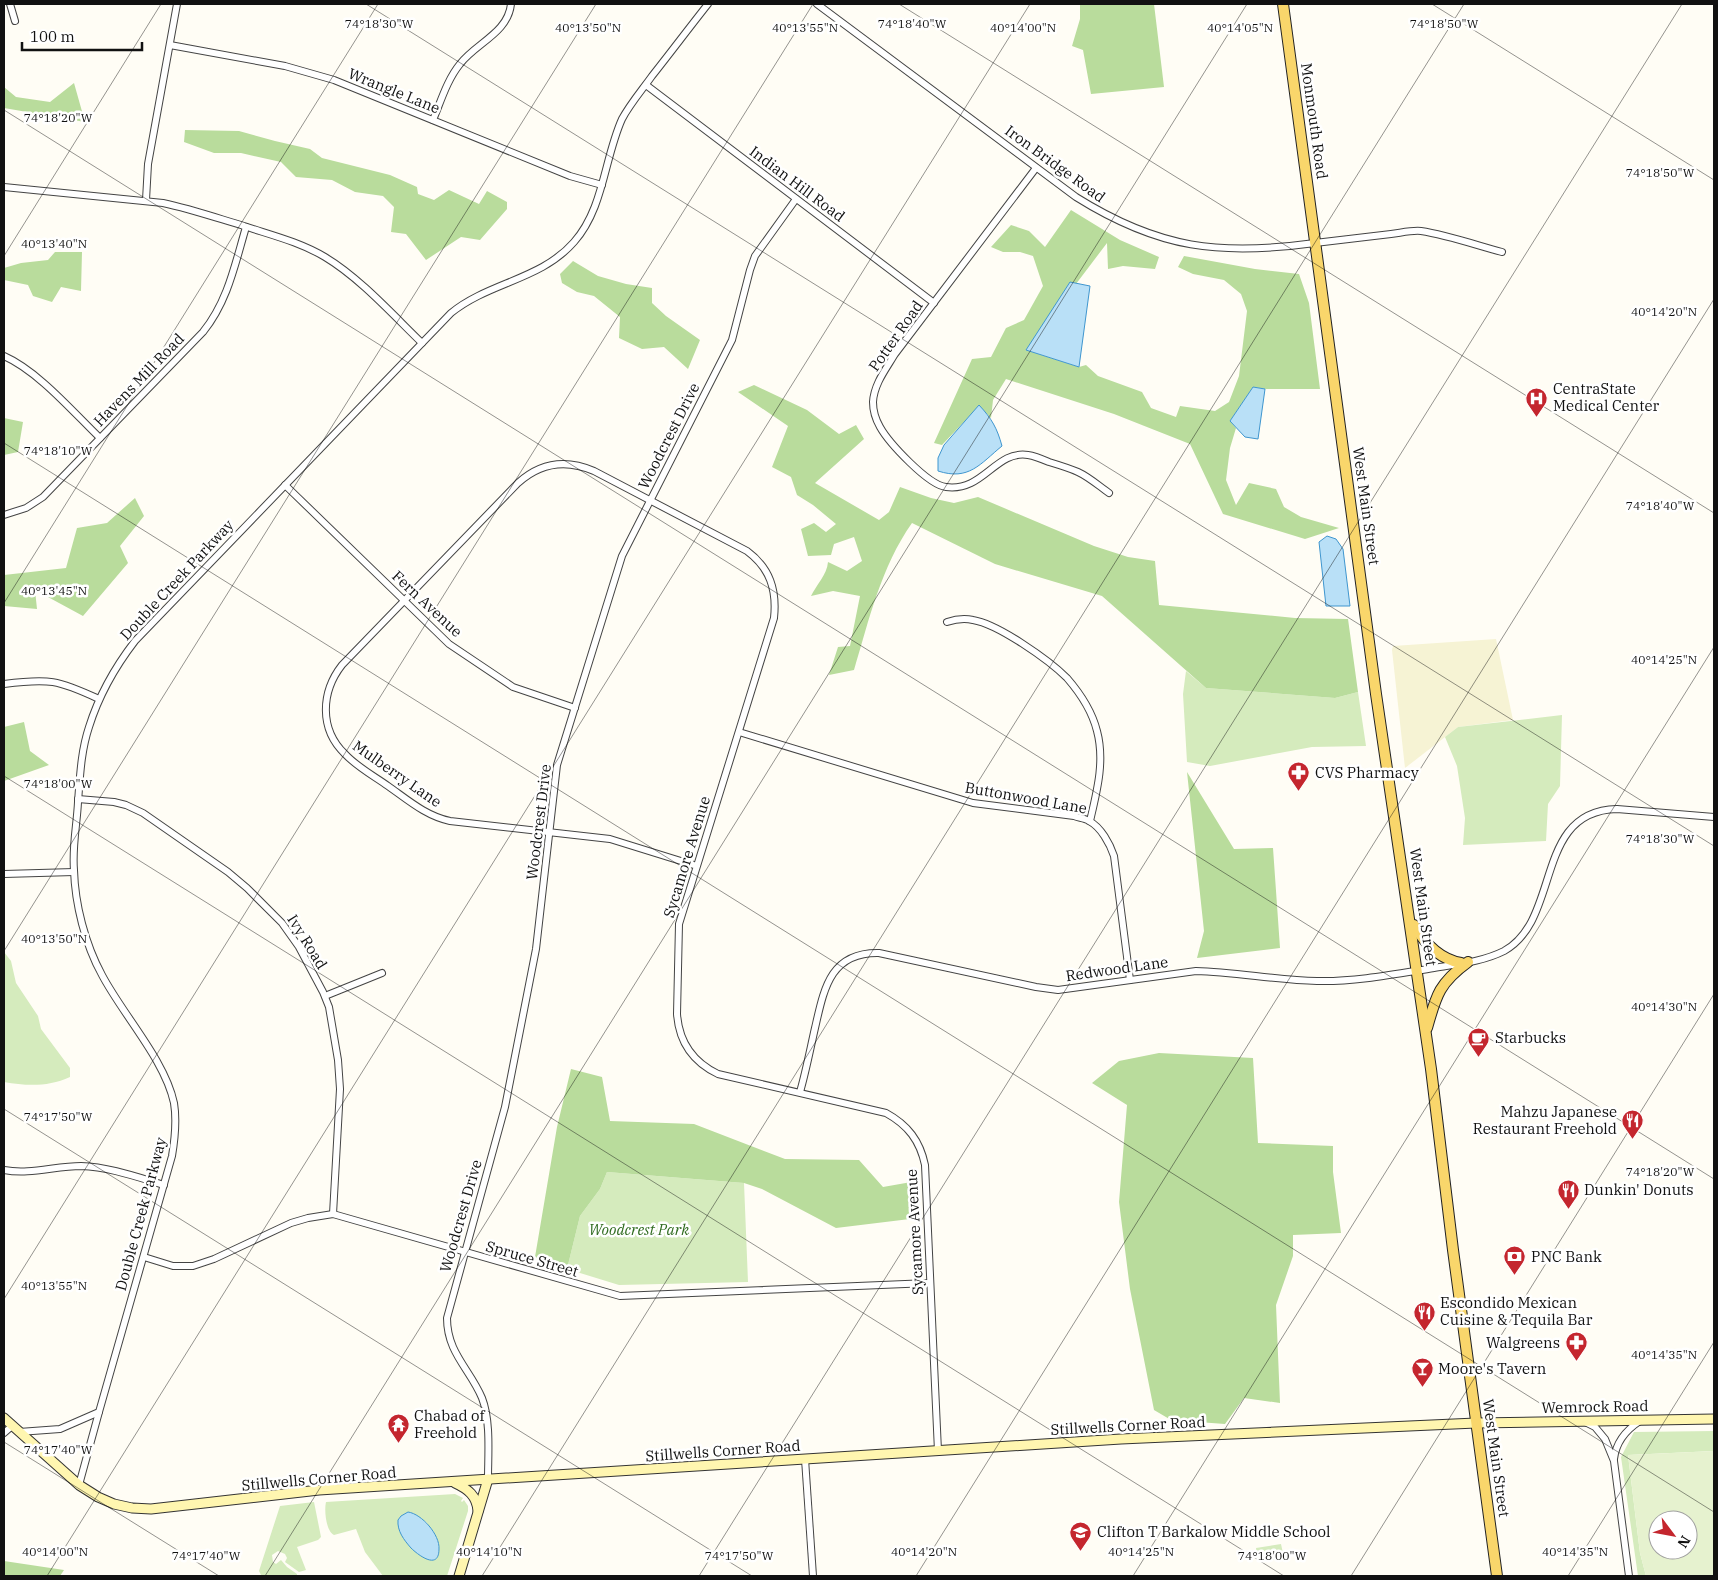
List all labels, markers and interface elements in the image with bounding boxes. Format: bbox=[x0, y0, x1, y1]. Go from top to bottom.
text: 74°18'30"W bbox=[345, 16, 414, 31]
text: 74°18'40"W bbox=[878, 16, 947, 31]
text: 74°18'50"W bbox=[1410, 16, 1479, 31]
scale bar bbox=[22, 20, 142, 52]
text: 40°13'50"N bbox=[555, 20, 621, 35]
text: 40°13'55"N bbox=[772, 20, 838, 35]
text: 40°14'00"N bbox=[990, 20, 1056, 35]
text: 40°14'05"N bbox=[1207, 20, 1273, 35]
text: 100 m bbox=[30, 27, 75, 46]
street label: Monmouth Road bbox=[1297, 62, 1332, 180]
street label: Wrangle Lane bbox=[345, 63, 443, 118]
text: 74°18'20"W bbox=[24, 110, 93, 125]
street label: Iron Bridge Road bbox=[1001, 121, 1109, 206]
street label: Indian Hill Road bbox=[746, 142, 849, 226]
text: 74°18'50"W bbox=[1626, 165, 1695, 180]
text: 40°13'40"N bbox=[21, 236, 87, 251]
street label: Potter Road bbox=[864, 297, 927, 375]
text: 40°14'20"N bbox=[1631, 304, 1697, 319]
street label: Havens Mill Road bbox=[89, 329, 188, 430]
place label: CentraState Medical Center bbox=[1553, 379, 1660, 415]
street label: Woodcrest Drive bbox=[634, 380, 703, 492]
hospital icon: CentraState Medical Center bbox=[1525, 386, 1549, 417]
text: 74°18'10"W bbox=[24, 443, 93, 458]
street label: West Main Street bbox=[1349, 446, 1384, 566]
text: 74°18'40"W bbox=[1626, 498, 1695, 513]
street label: Double Creek Parkway bbox=[116, 515, 238, 644]
street label: Fern Avenue bbox=[388, 566, 466, 641]
text: 40°13'45"N bbox=[21, 583, 87, 598]
text: 40°14'25"N bbox=[1631, 652, 1697, 667]
street label: Mulberry Lane bbox=[349, 736, 445, 811]
pharmacy icon: CVS Pharmacy bbox=[1287, 761, 1311, 792]
street label: Woodcrest Drive bbox=[522, 763, 555, 881]
place label: CVS Pharmacy bbox=[1315, 763, 1419, 782]
text: 74°18'00"W bbox=[24, 776, 93, 791]
street label: Buttonwood Lane bbox=[964, 777, 1089, 818]
street label: Sycamore Avenue bbox=[659, 794, 714, 920]
text: 74°18'30"W bbox=[1626, 831, 1695, 846]
street label: West Main Street bbox=[1406, 847, 1441, 967]
street label: Ivy Road bbox=[283, 911, 332, 973]
text: 40°13'50"N bbox=[21, 931, 87, 946]
street label: Redwood Lane bbox=[1064, 952, 1169, 985]
text: 40°14'30"N bbox=[1631, 999, 1697, 1014]
cafe icon: Starbucks bbox=[1467, 1026, 1491, 1057]
place label: Starbucks bbox=[1495, 1028, 1566, 1047]
place label: Mahzu Japanese Restaurant Freehold bbox=[1473, 1102, 1617, 1138]
text: 74°17'50"W bbox=[24, 1109, 93, 1124]
restaurant icon: Mahzu Japanese Restaurant Freehold bbox=[1621, 1109, 1645, 1140]
street label: Double Creek Parkway bbox=[111, 1135, 170, 1293]
street label: Woodcrest Drive bbox=[435, 1157, 486, 1274]
text: 74°18'20"W bbox=[1626, 1164, 1695, 1179]
street label: Sycamore Avenue bbox=[902, 1169, 927, 1296]
restaurant icon: Dunkin' Donuts bbox=[1556, 1178, 1580, 1209]
place label: Dunkin' Donuts bbox=[1584, 1180, 1694, 1199]
park label: Woodcrest Park bbox=[589, 1220, 689, 1239]
street label: Spruce Street bbox=[484, 1236, 581, 1281]
bank icon: PNC Bank bbox=[1503, 1245, 1527, 1276]
place label: PNC Bank bbox=[1531, 1247, 1602, 1266]
text: 40°13'55"N bbox=[21, 1278, 87, 1293]
place label: Escondido Mexican Cuisine & Tequila Bar bbox=[1440, 1293, 1593, 1329]
restaurant icon: Escondido Mexican Cuisine & Tequila Bar bbox=[1412, 1300, 1436, 1331]
pharmacy icon: Walgreens bbox=[1564, 1331, 1588, 1362]
place label: Walgreens bbox=[1486, 1333, 1560, 1352]
text: 40°14'35"N bbox=[1631, 1347, 1697, 1362]
bar icon: Moore's Tavern bbox=[1410, 1357, 1434, 1388]
place label: Moore's Tavern bbox=[1438, 1359, 1547, 1378]
street label: Wemrock Road bbox=[1541, 1396, 1649, 1417]
street label: West Main Street bbox=[1479, 1398, 1514, 1518]
place label: Chabad of Freehold bbox=[414, 1406, 485, 1442]
street label: Stillwells Corner Road bbox=[1050, 1412, 1206, 1439]
temple icon: Chabad of Freehold bbox=[386, 1413, 410, 1444]
street label: Stillwells Corner Road bbox=[645, 1436, 801, 1465]
text: 74°17'40"W bbox=[24, 1442, 93, 1457]
street label: Stillwells Corner Road bbox=[241, 1462, 397, 1495]
north arrow bbox=[1648, 1510, 1698, 1560]
school or university icon: Clifton T Barkalow Middle School bbox=[1069, 1520, 1093, 1551]
place label: Clifton T Barkalow Middle School bbox=[1097, 1522, 1331, 1541]
text: N bbox=[1673, 1532, 1695, 1551]
text: 40°14'00"N bbox=[22, 1544, 88, 1559]
text: 40°14'10"N bbox=[456, 1544, 522, 1559]
text: 40°14'20"N bbox=[891, 1544, 957, 1559]
text: 40°14'25"N bbox=[1108, 1544, 1174, 1559]
text: 40°14'35"N bbox=[1542, 1544, 1608, 1559]
text: 74°17'40"W bbox=[172, 1548, 241, 1563]
text: 74°17'50"W bbox=[705, 1548, 774, 1563]
text: 74°18'00"W bbox=[1238, 1548, 1307, 1563]

